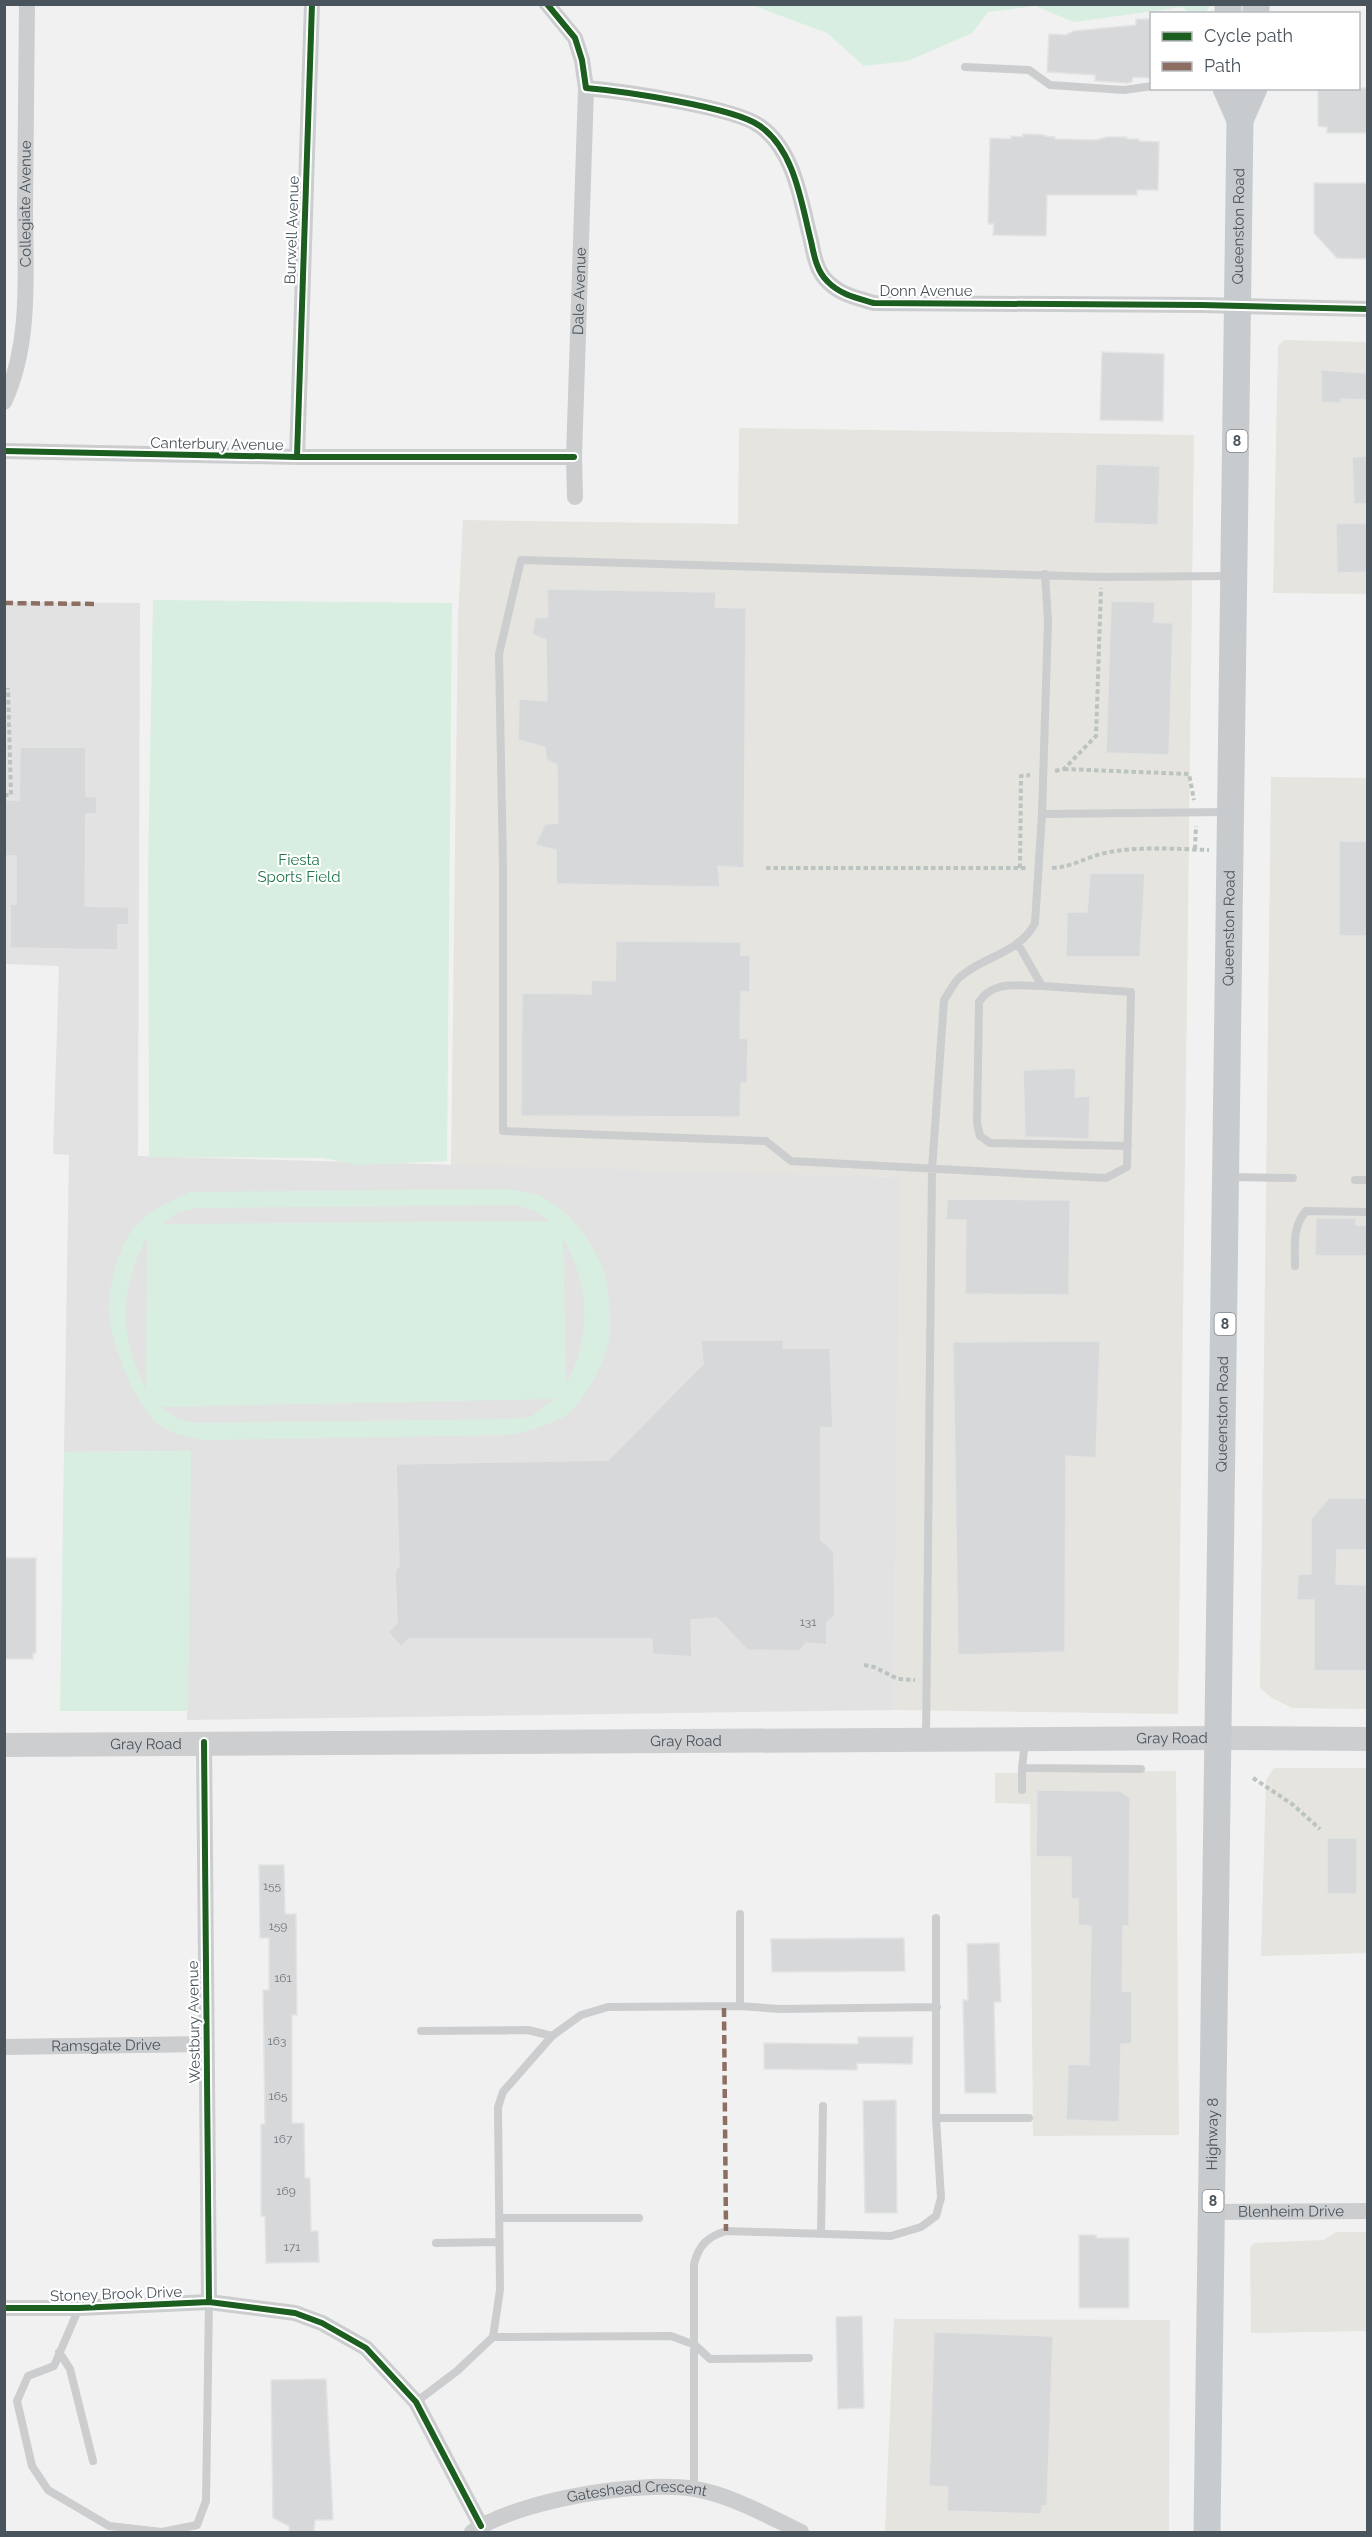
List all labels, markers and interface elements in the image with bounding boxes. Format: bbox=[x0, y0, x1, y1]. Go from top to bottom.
legend bbox=[1150, 12, 1360, 90]
text: Cycle path bbox=[1204, 25, 1293, 46]
text: Path bbox=[1204, 55, 1241, 76]
street label: Collegiate Avenue bbox=[16, 140, 35, 267]
street label: Queenston Road bbox=[1229, 168, 1248, 284]
street label: Burwell Avenue bbox=[281, 175, 303, 285]
street label: Dale Avenue bbox=[569, 247, 590, 335]
street label: Donn Avenue bbox=[879, 282, 973, 300]
road number: 8 bbox=[1226, 430, 1248, 452]
street label: Canterbury Avenue bbox=[150, 434, 284, 454]
park label: Fiesta Sports Field bbox=[258, 851, 340, 886]
street label: Queenston Road bbox=[1219, 870, 1239, 986]
road number: 8 bbox=[1214, 1313, 1236, 1335]
street label: Queenston Road bbox=[1213, 1356, 1232, 1472]
house number: 131 bbox=[800, 1615, 816, 1629]
street label: Gray Road bbox=[1136, 1729, 1208, 1747]
street label: Gray Road bbox=[650, 1732, 722, 1750]
street label: Gray Road bbox=[110, 1735, 182, 1753]
house number: 155 bbox=[263, 1879, 282, 1893]
house number: 159 bbox=[269, 1919, 287, 1933]
street label: Westbury Avenue bbox=[184, 1960, 204, 2084]
house number: 161 bbox=[274, 1971, 292, 1985]
house number: 163 bbox=[268, 2034, 286, 2048]
street label: Ramsgate Drive bbox=[51, 2036, 161, 2055]
house number: 165 bbox=[269, 2089, 288, 2103]
street label: Highway 8 bbox=[1203, 2097, 1222, 2170]
house number: 167 bbox=[274, 2132, 293, 2146]
house number: 169 bbox=[276, 2184, 296, 2198]
road number: 8 bbox=[1202, 2190, 1224, 2212]
street label: Blenheim Drive bbox=[1238, 2202, 1344, 2221]
house number: 171 bbox=[284, 2240, 300, 2254]
street label: Stoney Brook Drive bbox=[50, 2283, 183, 2305]
street label: Gateshead Crescent bbox=[565, 2478, 709, 2506]

